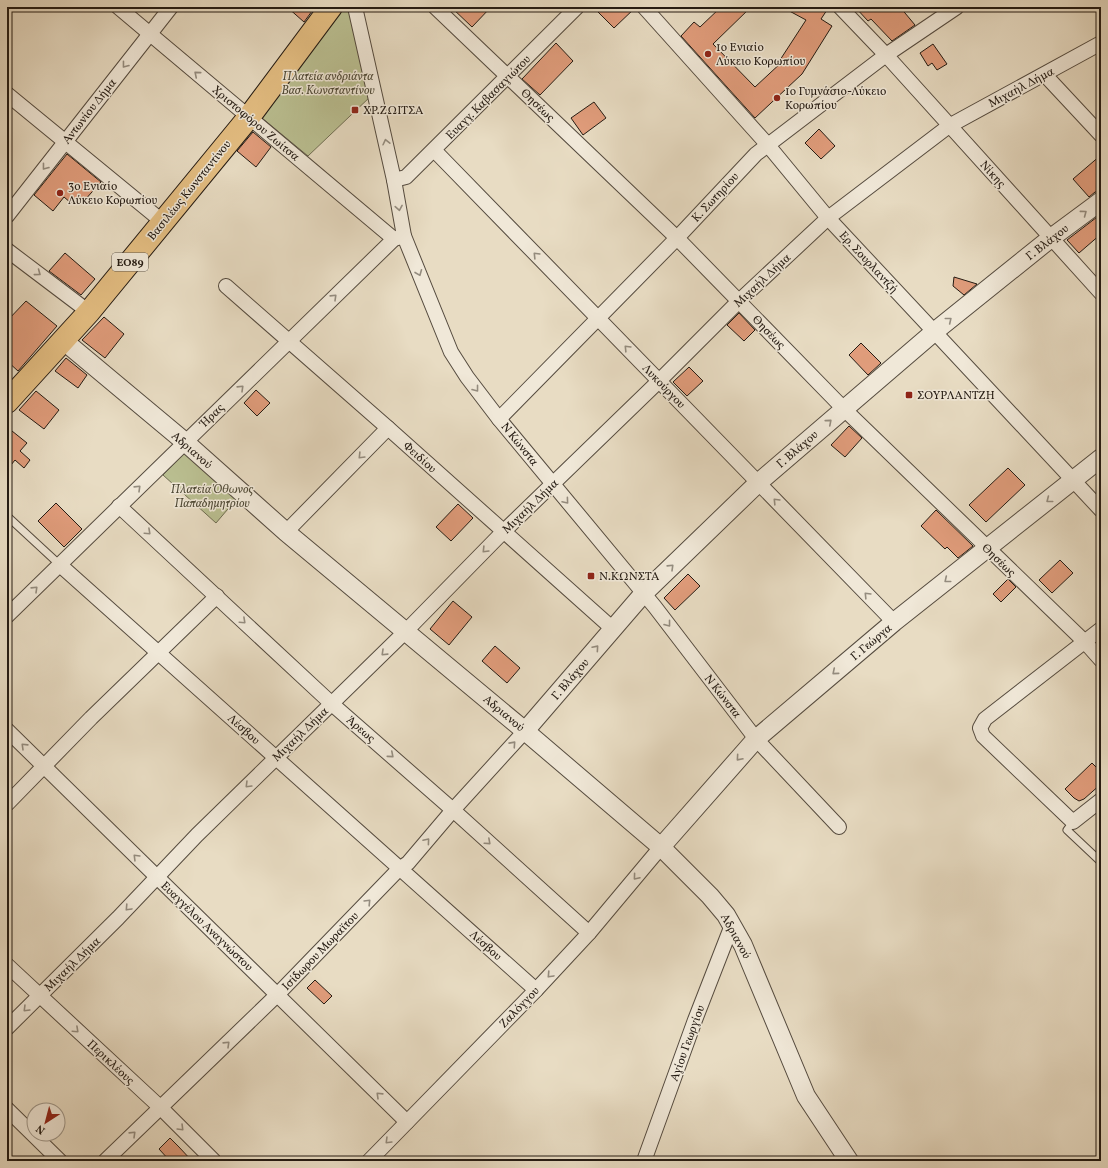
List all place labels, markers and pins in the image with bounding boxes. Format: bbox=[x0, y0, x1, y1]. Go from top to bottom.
place label: 1ο Ενιαίο Λύκειο Κορωπίου bbox=[716, 40, 806, 70]
marker: 1ο Ενιαίο Λύκειο Κορωπίου bbox=[703, 49, 713, 59]
place label: 1ο Γυμνάσιο-Λύκειο Κορωπίου bbox=[785, 84, 886, 114]
marker: 1ο Γυμνάσιο-Λύκειο Κορωπίου bbox=[772, 93, 782, 103]
place label: ΧΡ.ΖΩΙΤΣΑ bbox=[363, 103, 424, 119]
marker: ΧΡ.ΖΩΙΤΣΑ bbox=[350, 105, 360, 115]
place label: 3ο Ενιαίο Λύκειο Κορωπίου bbox=[68, 179, 158, 209]
marker: 3ο Ενιαίο Λύκειο Κορωπίου bbox=[55, 188, 65, 198]
place label: ΣΟΥΡΛΑΝΤΖΗ bbox=[917, 388, 995, 404]
marker: ΣΟΥΡΛΑΝΤΖΗ bbox=[904, 390, 914, 400]
place label: Ν.ΚΩΝΣΤΑ bbox=[599, 569, 660, 585]
marker: Ν.ΚΩΝΣΤΑ bbox=[586, 571, 596, 581]

